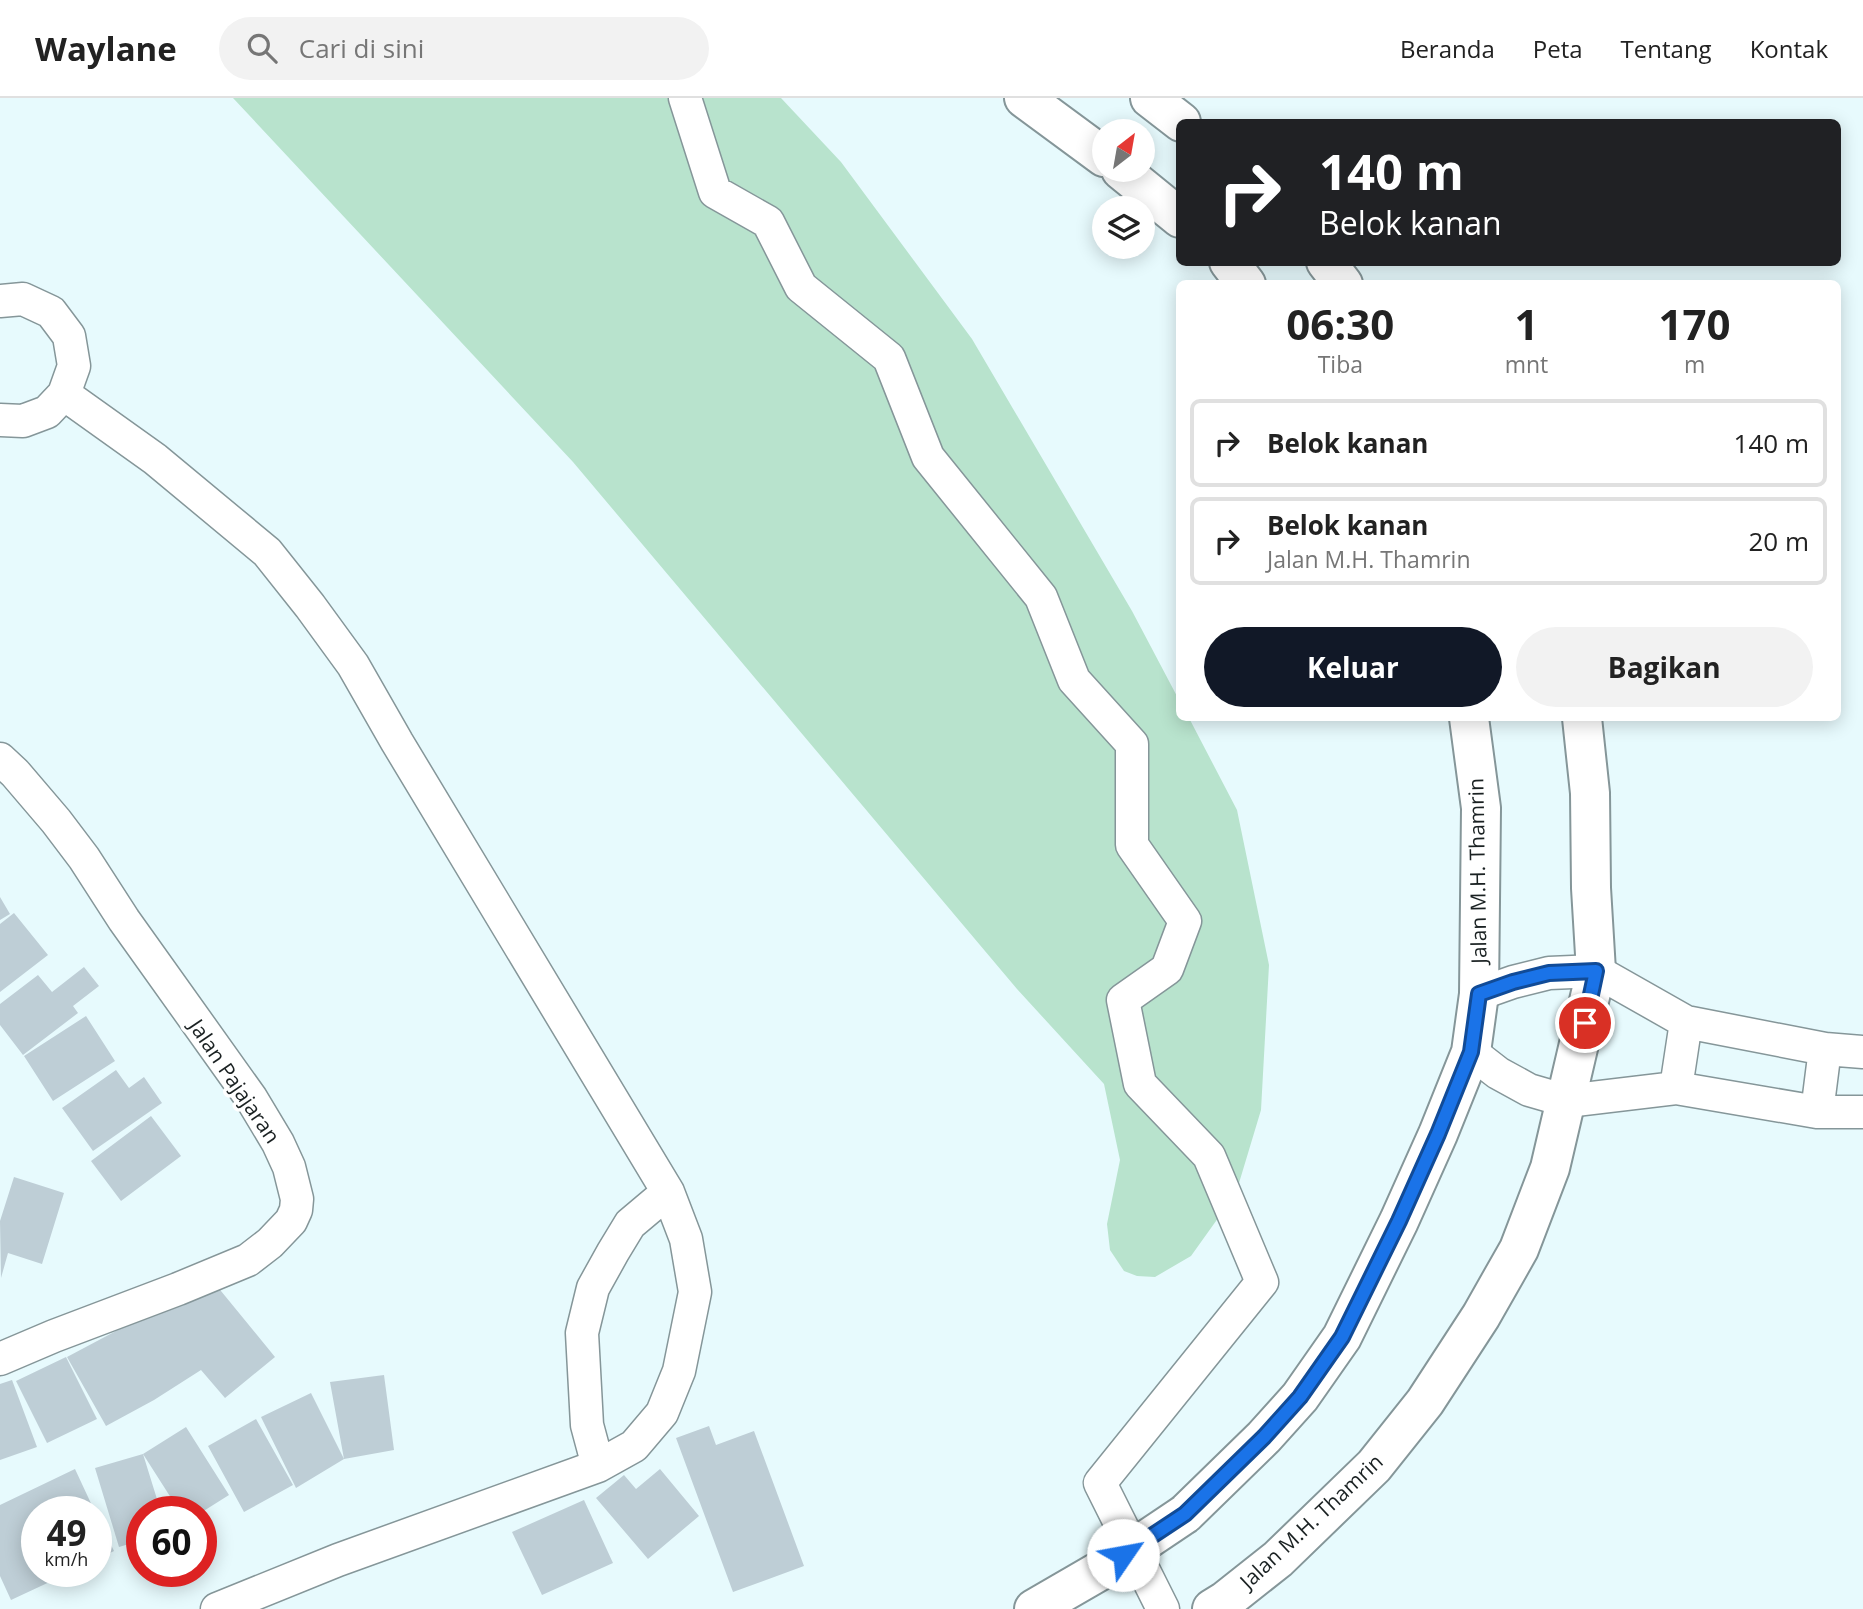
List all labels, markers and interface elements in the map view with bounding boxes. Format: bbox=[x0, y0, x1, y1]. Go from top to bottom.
search box bbox=[219, 17, 709, 80]
text: Waylane bbox=[35, 26, 177, 71]
icon: search bbox=[243, 29, 281, 67]
text: Cari di sini bbox=[299, 30, 424, 66]
text: Beranda bbox=[1400, 32, 1495, 65]
text: Peta bbox=[1533, 32, 1583, 65]
text: Tentang bbox=[1621, 32, 1712, 65]
text: Kontak bbox=[1750, 32, 1828, 65]
north arrow bbox=[1092, 119, 1155, 182]
map controls bbox=[1092, 119, 1155, 259]
text: 140 m bbox=[1319, 138, 1464, 204]
icon: right bbox=[1204, 147, 1295, 238]
button: layers bbox=[1092, 196, 1155, 259]
text: Belok kanan bbox=[1319, 201, 1502, 244]
text: 06:30 bbox=[1286, 295, 1394, 352]
text: 1 bbox=[1514, 295, 1538, 352]
text: 170 bbox=[1659, 295, 1731, 352]
text: Tiba bbox=[1318, 348, 1363, 380]
text: mnt bbox=[1505, 348, 1548, 380]
text: m bbox=[1684, 348, 1705, 380]
icon: right bbox=[1208, 424, 1246, 462]
text: Belok kanan bbox=[1267, 425, 1428, 461]
text: 140 m bbox=[1734, 425, 1809, 461]
text: Belok kanan bbox=[1267, 507, 1428, 543]
icon: right bbox=[1208, 522, 1246, 560]
text: 20 m bbox=[1748, 523, 1809, 559]
text: Jalan M.H. Thamrin bbox=[1267, 543, 1471, 575]
button: Keluar bbox=[1204, 627, 1502, 707]
button: Bagikan bbox=[1516, 627, 1813, 707]
street label: Jalan M.H. Thamrin bbox=[1461, 778, 1493, 966]
pin bbox=[1555, 993, 1615, 1053]
icon: arrive bbox=[1566, 1004, 1604, 1042]
street label: Jalan Pajajaran bbox=[182, 1012, 287, 1149]
street label: Jalan M.H. Thamrin bbox=[1232, 1447, 1388, 1596]
speed limit sign: 60 bbox=[126, 1496, 217, 1587]
text: 49 bbox=[46, 1509, 87, 1556]
position arrow bbox=[1086, 1518, 1160, 1592]
text: km/h bbox=[45, 1547, 88, 1571]

